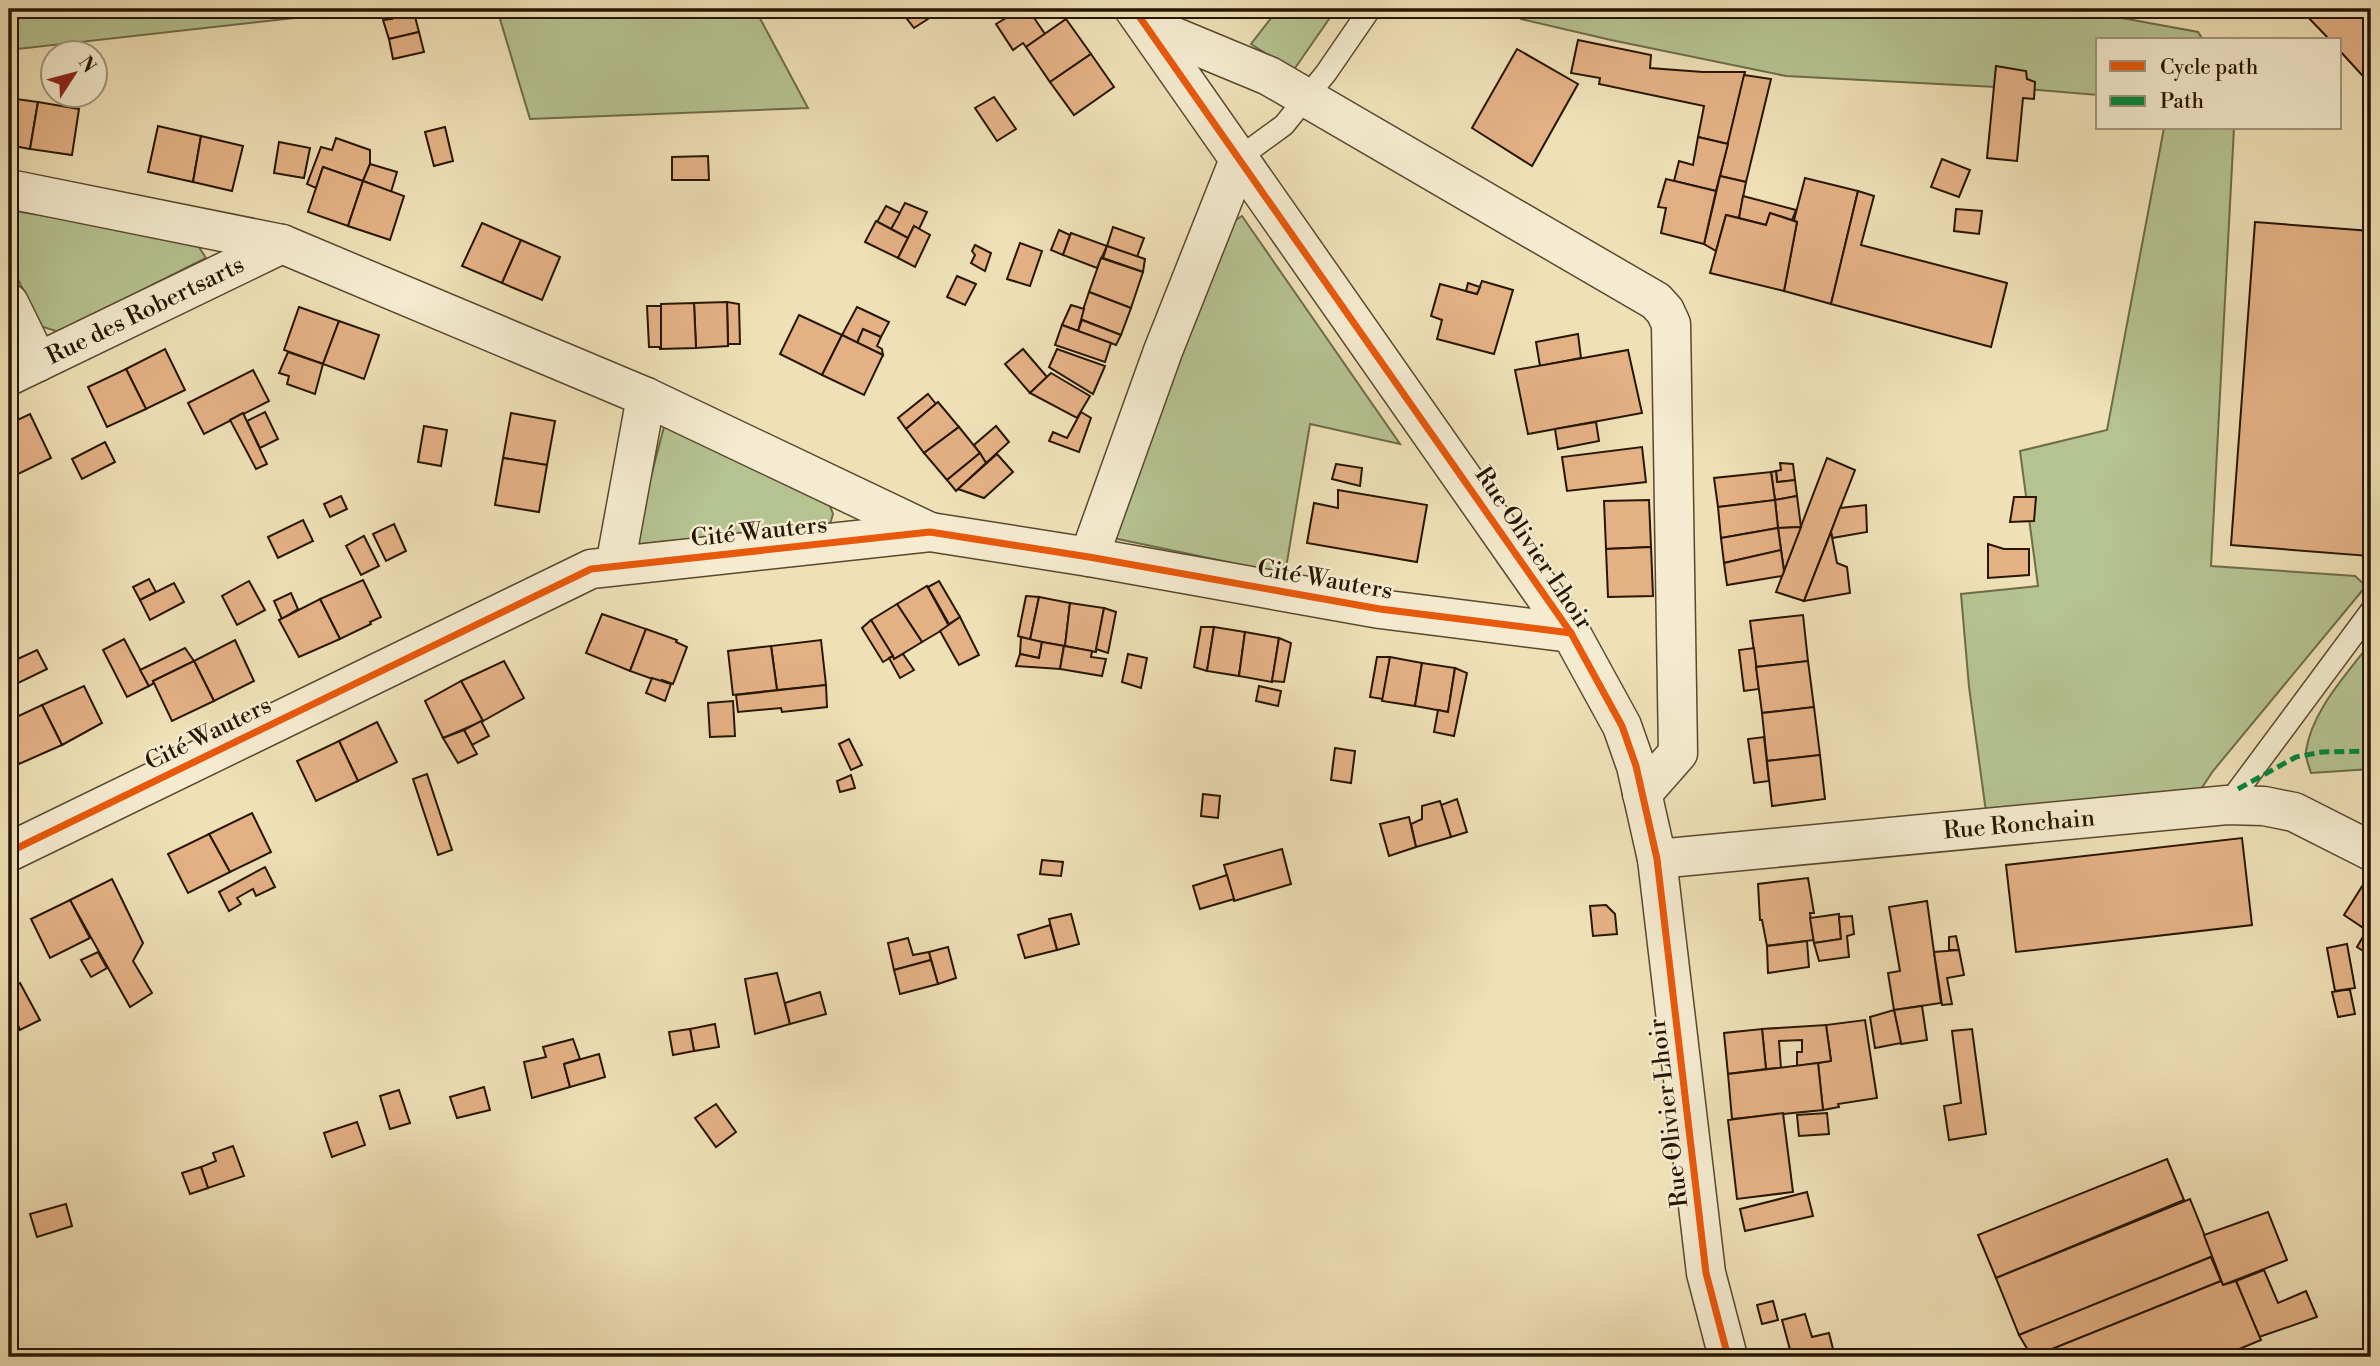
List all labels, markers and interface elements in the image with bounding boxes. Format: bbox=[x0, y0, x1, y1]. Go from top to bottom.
north arrow bbox=[38, 38, 108, 108]
legend bbox=[2096, 38, 2342, 130]
text: N bbox=[73, 51, 101, 78]
text: Cycle path bbox=[2160, 55, 2259, 81]
text: Path bbox=[2160, 89, 2205, 115]
street label: Rue des Robertsarts bbox=[42, 250, 249, 372]
street label: Rue Olivier Lhoir bbox=[1467, 461, 1599, 636]
street label: Cité Wauters bbox=[689, 510, 829, 554]
street label: Cité Wauters bbox=[1255, 553, 1395, 607]
street label: Cité Wauters bbox=[140, 690, 277, 777]
street label: Rue Ronchain bbox=[1942, 803, 2096, 847]
street label: Rue Olivier Lhoir bbox=[1643, 1017, 1695, 1209]

